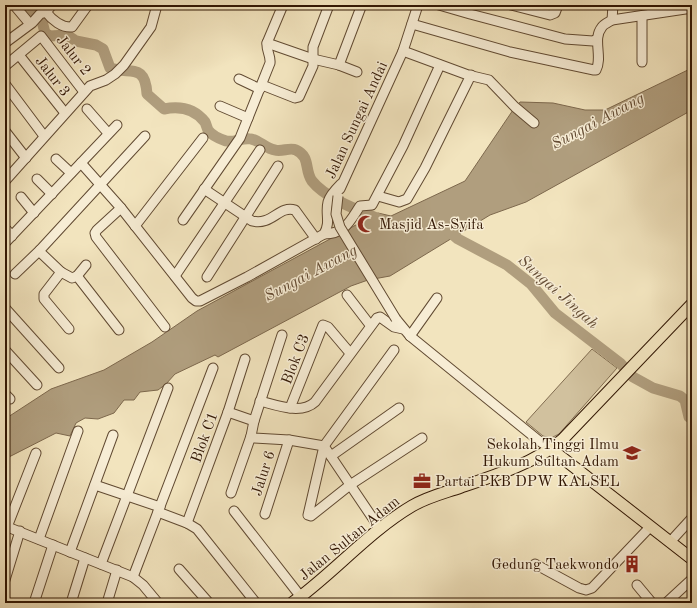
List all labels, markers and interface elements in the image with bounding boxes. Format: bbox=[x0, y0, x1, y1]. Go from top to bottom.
street label: Jalur 2 bbox=[53, 33, 93, 79]
street label: Jalur 3 bbox=[32, 54, 72, 100]
street label: Jalan Sungai Andai bbox=[324, 60, 391, 181]
water label: Sungai Awang bbox=[549, 90, 647, 153]
mosque icon: Masjid As-Syifa bbox=[356, 214, 376, 234]
place label: Masjid As-Syifa bbox=[379, 218, 484, 233]
water label: Sungai Awang bbox=[262, 242, 360, 305]
water label: Sungai Jingah bbox=[514, 252, 601, 333]
street label: Blok C3 bbox=[280, 332, 313, 387]
street label: Blok C1 bbox=[189, 410, 221, 465]
place label: Sekolah Tinggi Ilmu Hukum Sultan Adam bbox=[482, 438, 619, 470]
school or university icon: Sekolah Tinggi Ilmu Hukum Sultan Adam bbox=[622, 443, 642, 463]
street label: Jalur 6 bbox=[250, 449, 279, 498]
office icon: Partai PKB DPW KALSEL bbox=[412, 471, 432, 491]
place label: Partai PKB DPW KALSEL bbox=[435, 475, 620, 490]
street label: Jalan Sultan Adam bbox=[297, 494, 403, 584]
building icon: Gedung Taekwondo bbox=[622, 554, 642, 574]
place label: Gedung Taekwondo bbox=[491, 558, 619, 573]

